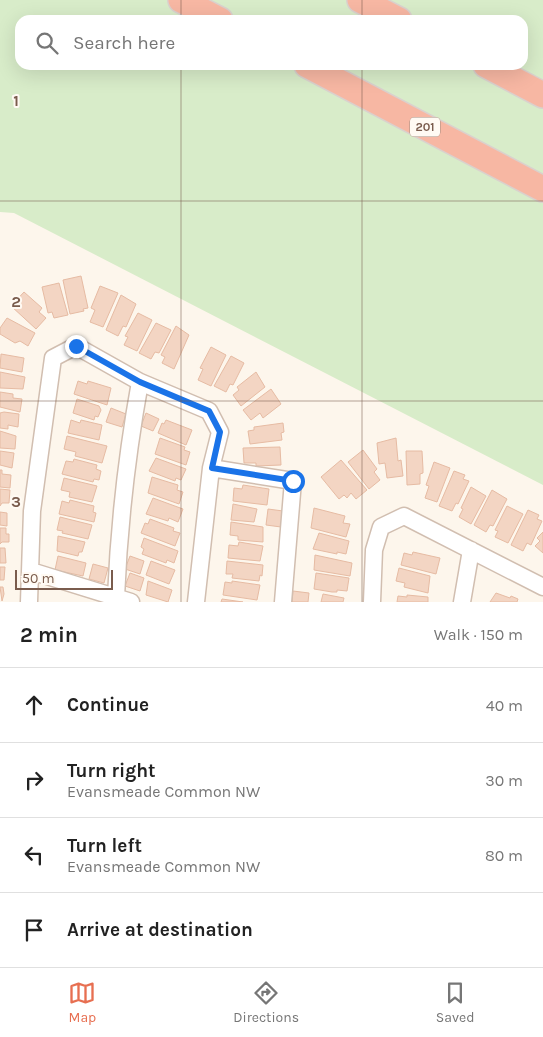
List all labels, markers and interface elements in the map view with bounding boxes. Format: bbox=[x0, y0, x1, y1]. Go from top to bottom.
search box bbox=[15, 15, 528, 70]
icon: search bbox=[33, 29, 61, 57]
text: Search here bbox=[73, 32, 175, 54]
text: 1 bbox=[13, 91, 19, 110]
road number: 201 bbox=[410, 118, 440, 136]
text: 2 bbox=[11, 292, 21, 311]
route end bbox=[65, 335, 88, 358]
route start bbox=[282, 470, 305, 493]
text: 3 bbox=[11, 492, 21, 511]
scale bar bbox=[15, 567, 112, 590]
text: 50 m bbox=[22, 570, 55, 587]
text: 2 min bbox=[20, 623, 78, 647]
text: Walk · 150 m bbox=[434, 625, 523, 644]
icon: ahead bbox=[20, 691, 48, 719]
text: Continue bbox=[67, 694, 149, 716]
text: 40 m bbox=[486, 696, 523, 715]
text: Turn right bbox=[67, 760, 156, 782]
icon: right bbox=[20, 766, 48, 794]
text: 30 m bbox=[485, 771, 523, 790]
text: Evansmeade Common NW bbox=[67, 782, 260, 801]
text: Turn left bbox=[67, 835, 142, 857]
icon: left bbox=[20, 841, 48, 869]
text: 80 m bbox=[485, 846, 523, 865]
text: Evansmeade Common NW bbox=[67, 857, 260, 876]
icon: arrive bbox=[20, 916, 48, 944]
text: Arrive at destination bbox=[67, 919, 253, 941]
tab: Map bbox=[68, 979, 96, 1026]
tab: Directions bbox=[233, 979, 299, 1026]
tab: Saved bbox=[436, 979, 475, 1026]

